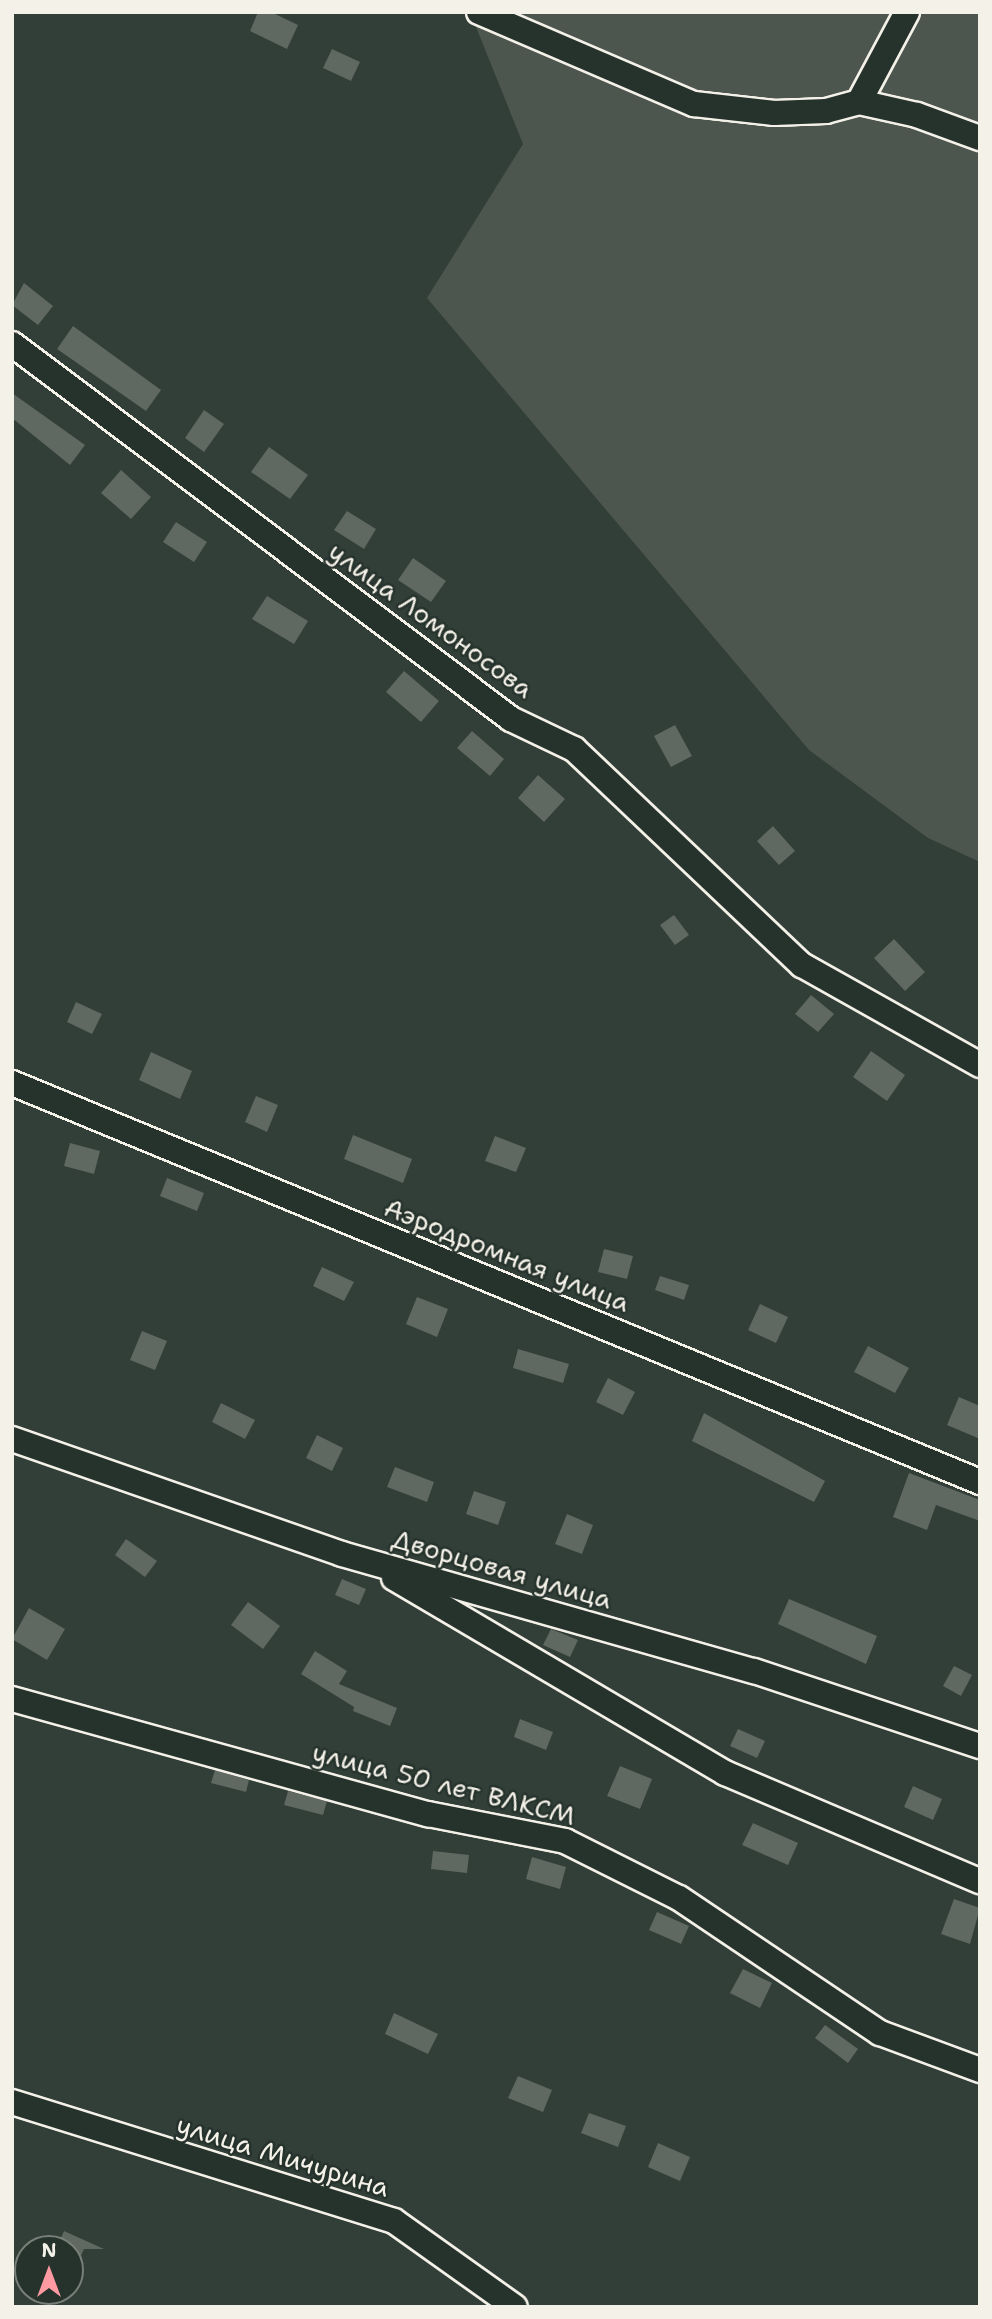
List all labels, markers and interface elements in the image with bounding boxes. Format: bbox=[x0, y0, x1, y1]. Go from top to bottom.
street label: улица Ломоносова bbox=[323, 535, 539, 705]
street label: Аэродромная улица bbox=[380, 1191, 634, 1319]
street label: Дворцовая улица bbox=[389, 1523, 615, 1615]
street label: улица 50 лет ВЛКСМ bbox=[309, 1736, 579, 1832]
street label: улица Мичурина bbox=[173, 2109, 393, 2203]
north arrow bbox=[14, 2235, 84, 2305]
text: N bbox=[41, 2238, 57, 2263]

